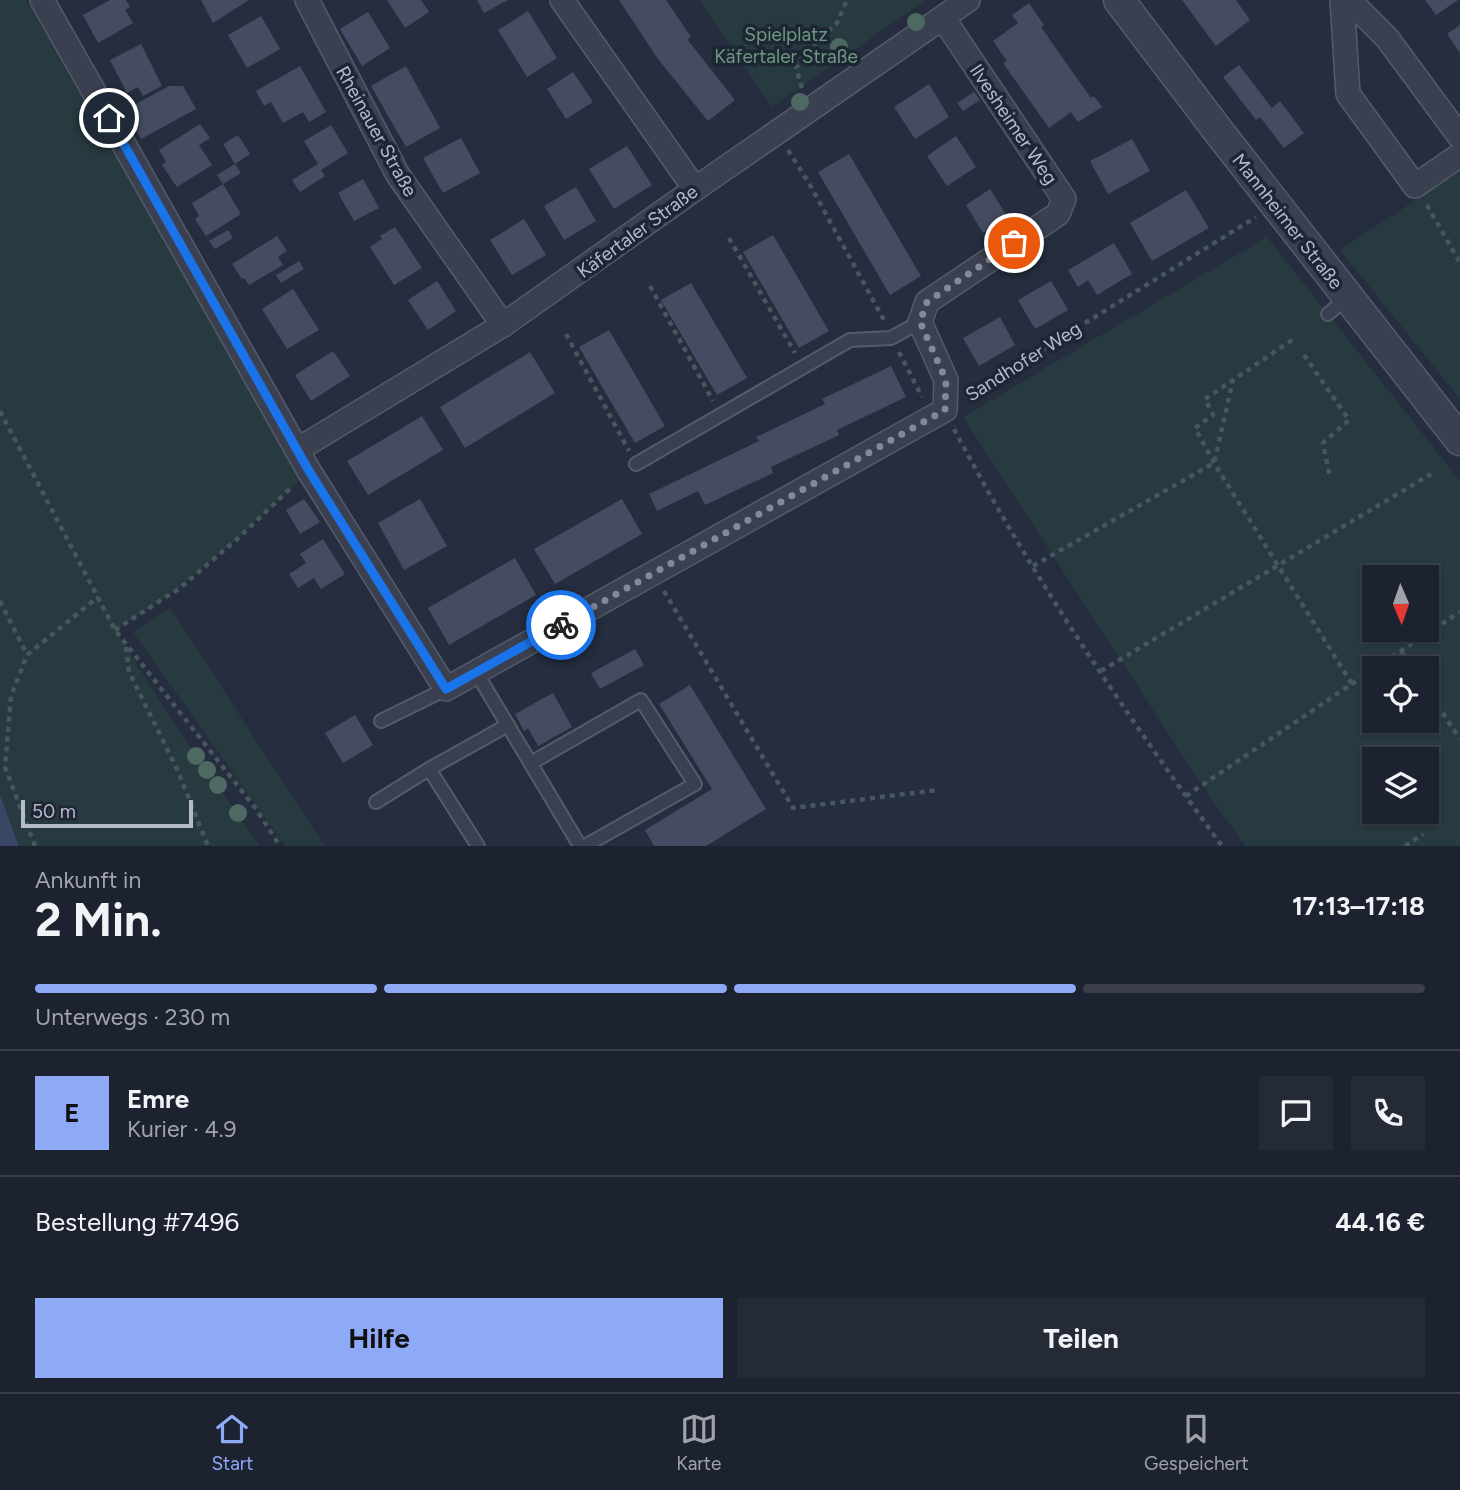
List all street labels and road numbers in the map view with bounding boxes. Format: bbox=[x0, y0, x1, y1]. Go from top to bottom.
street label: Ilvesheimer Weg bbox=[965, 60, 1062, 189]
street label: Rheinauer Straße bbox=[331, 62, 422, 201]
street label: Mannheimer Straße bbox=[1227, 149, 1348, 294]
street label: Käfertaler Straße bbox=[572, 180, 702, 283]
street label: Sandhofer Weg bbox=[961, 317, 1085, 406]

